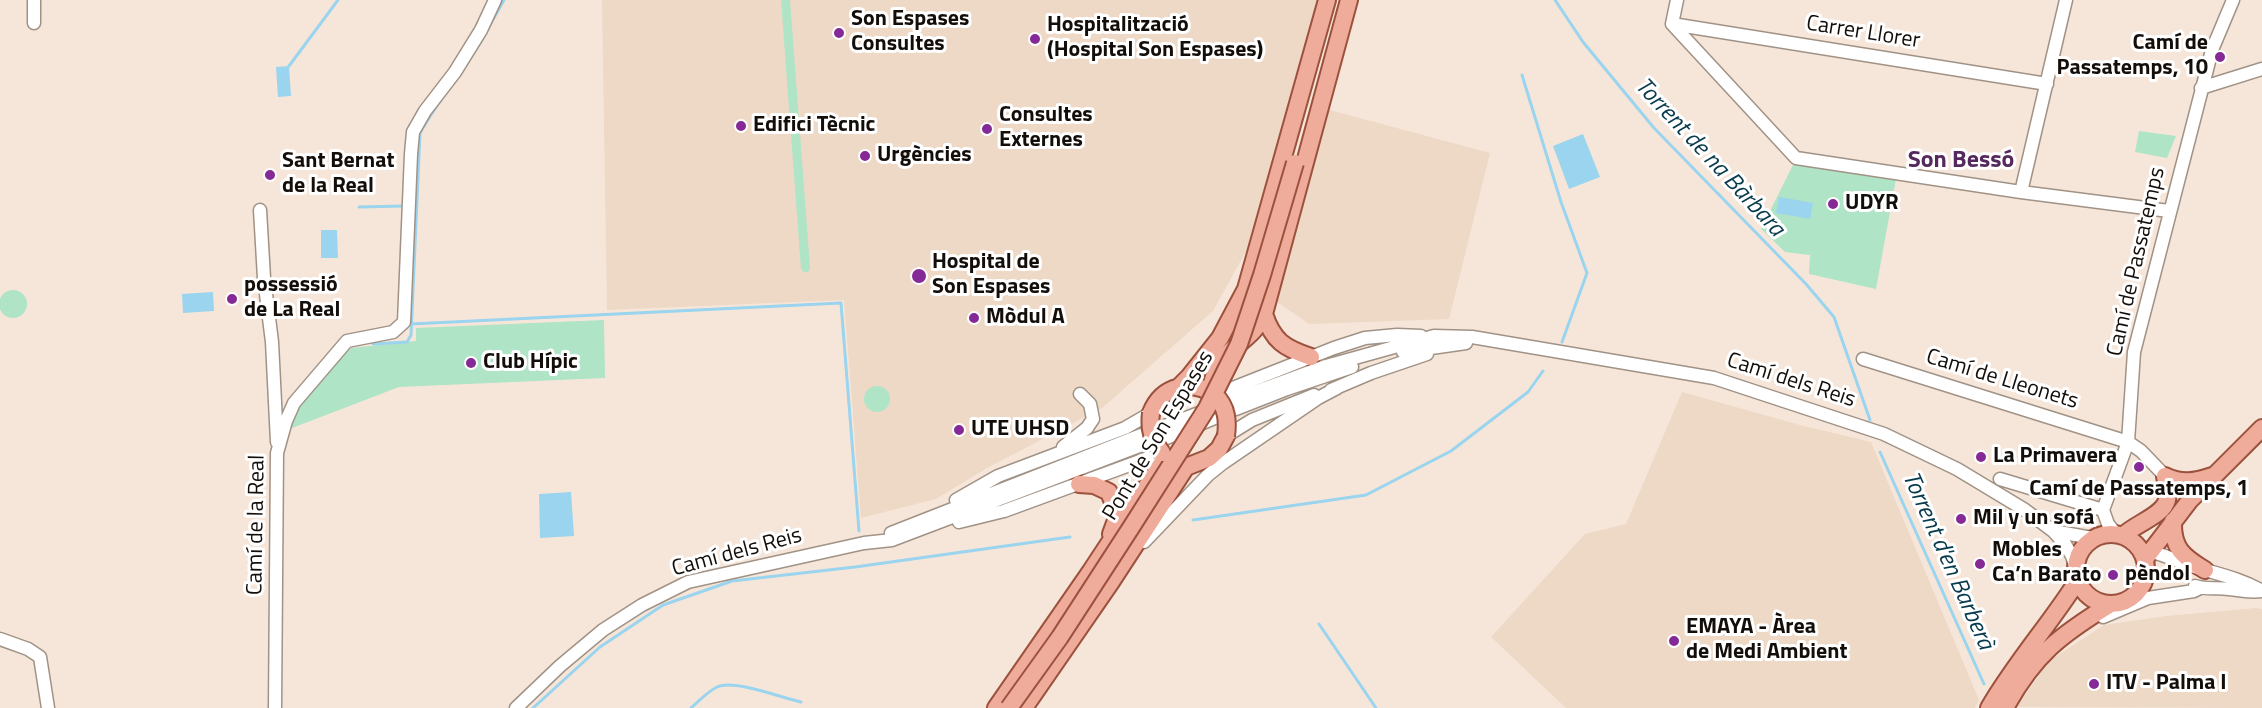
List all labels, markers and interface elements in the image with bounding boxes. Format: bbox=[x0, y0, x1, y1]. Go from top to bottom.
place label: Son Espases Consultes bbox=[851, 7, 969, 58]
street label: Carrer Llorer bbox=[1804, 11, 1922, 55]
place label: Hospitalització (Hospital Son Espases) bbox=[1047, 13, 1263, 64]
marker: Son Espases Consultes bbox=[832, 26, 846, 40]
place label: Camí de Passatemps, 10 bbox=[2057, 31, 2208, 82]
marker: Hospitalització (Hospital Son Espases) bbox=[1028, 32, 1042, 46]
marker: Camí de Passatemps, 10 bbox=[2213, 50, 2227, 64]
water label: Torrent de na Bàrbara bbox=[1628, 73, 1790, 243]
place label: Consultes Externes bbox=[999, 103, 1093, 154]
place label: Edifici Tècnic bbox=[753, 113, 875, 139]
marker: Edifici Tècnic bbox=[734, 119, 748, 133]
marker: Consultes Externes bbox=[980, 122, 994, 136]
place label: Urgències bbox=[877, 143, 972, 169]
district label: Son Bessó bbox=[1908, 147, 2014, 175]
place label: Sant Bernat de la Real bbox=[282, 149, 394, 200]
marker: Urgències bbox=[858, 149, 872, 163]
street label: Camí de Passatemps bbox=[2102, 165, 2172, 359]
marker: Sant Bernat de la Real bbox=[263, 168, 277, 182]
place label: UDYR bbox=[1845, 191, 1899, 217]
marker: UDYR bbox=[1826, 197, 1840, 211]
place label: Hospital de Son Espases bbox=[932, 250, 1050, 302]
marker: Hospital de Son Espases bbox=[910, 267, 928, 285]
place label: possessió de La Real bbox=[244, 273, 340, 324]
marker: possessió de La Real bbox=[225, 292, 239, 306]
place label: Mòdul A bbox=[986, 305, 1065, 331]
marker: Mòdul A bbox=[967, 311, 981, 325]
street label: Camí de Lleonets bbox=[1923, 344, 2081, 416]
street label: Pont de Son Espases bbox=[1098, 346, 1220, 526]
street label: Camí dels Reis bbox=[1723, 348, 1859, 414]
place label: Club Hípic bbox=[483, 350, 578, 376]
marker: Club Hípic bbox=[464, 356, 478, 370]
place label: UTE UHSD bbox=[971, 417, 1069, 443]
marker: UTE UHSD bbox=[952, 423, 966, 437]
place label: La Primavera bbox=[1993, 444, 2117, 470]
marker: La Primavera bbox=[1974, 450, 1988, 464]
street label: Camí de la Real bbox=[243, 455, 271, 595]
marker: Camí de Passatemps, 1 bbox=[2132, 460, 2146, 474]
water label: Torrent d'en Barberà bbox=[1895, 468, 1999, 654]
place label: Camí de Passatemps, 1 bbox=[2029, 477, 2249, 503]
place label: Mil y un sofá bbox=[1973, 506, 2095, 532]
marker: Mil y un sofá bbox=[1954, 512, 1968, 526]
street label: Camí dels Reis bbox=[669, 523, 805, 583]
place label: Mobles Ca’n Barato bbox=[1992, 538, 2101, 590]
marker: Mobles Ca’n Barato bbox=[1973, 557, 1987, 571]
place label: pèndol bbox=[2125, 562, 2190, 588]
marker: pèndol bbox=[2106, 568, 2120, 582]
place label: EMAYA - Àrea de Medi Ambient bbox=[1686, 615, 1847, 666]
marker: EMAYA - Àrea de Medi Ambient bbox=[1667, 634, 1681, 648]
place label: ITV - Palma I bbox=[2106, 671, 2227, 697]
marker: ITV - Palma I bbox=[2087, 677, 2101, 691]

